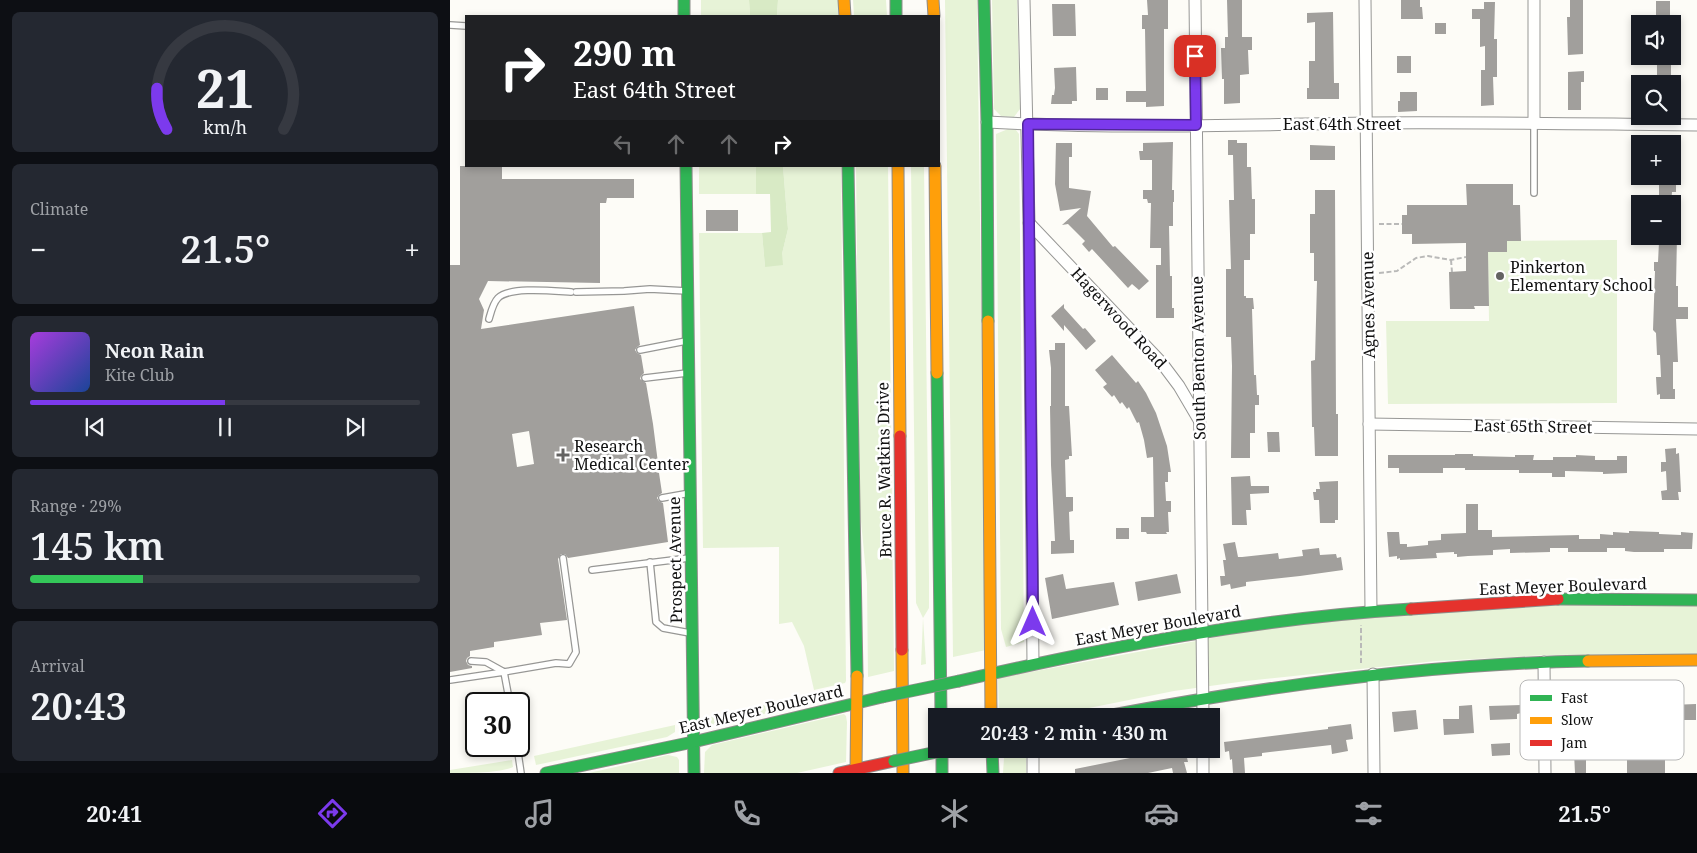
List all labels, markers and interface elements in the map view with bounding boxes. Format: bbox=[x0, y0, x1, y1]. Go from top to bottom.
map controls bbox=[1631, 15, 1681, 245]
button: sound bbox=[1631, 15, 1681, 65]
text: 290 m bbox=[573, 29, 676, 76]
icon: right bbox=[490, 35, 555, 100]
pin bbox=[1174, 35, 1216, 77]
icon: arrive bbox=[1181, 42, 1209, 70]
text: 21 bbox=[196, 52, 254, 123]
text: East 64th Street bbox=[573, 74, 736, 104]
button: search bbox=[1631, 75, 1681, 125]
street label: East 64th Street bbox=[1283, 113, 1402, 135]
text: km/h bbox=[203, 115, 247, 139]
icon: left bbox=[609, 130, 637, 158]
icon: ahead bbox=[662, 130, 690, 158]
icon: ahead bbox=[715, 130, 743, 158]
icon: right bbox=[768, 130, 796, 158]
button: + bbox=[1631, 135, 1681, 185]
button: − bbox=[1631, 195, 1681, 245]
text: Climate bbox=[30, 198, 88, 220]
text: 21.5° bbox=[180, 222, 270, 274]
text: − bbox=[30, 230, 46, 268]
text: + bbox=[404, 230, 420, 268]
street label: Agnes Avenue bbox=[1356, 251, 1380, 359]
place label: Pinkerton Elementary School bbox=[1510, 256, 1653, 296]
street label: Hagerwood Road bbox=[1066, 263, 1172, 374]
marker: Pinkerton Elementary School bbox=[1494, 270, 1506, 282]
street label: South Benton Avenue bbox=[1186, 276, 1210, 440]
text: Neon Rain bbox=[105, 338, 204, 364]
text: Kite Club bbox=[105, 364, 174, 386]
street label: Bruce R. Watkins Drive bbox=[871, 382, 897, 558]
icon: previous bbox=[81, 413, 109, 441]
icon: pause bbox=[211, 413, 239, 441]
icon: next bbox=[341, 413, 369, 441]
street label: East 65th Street bbox=[1474, 414, 1593, 438]
place label: Research Medical Center bbox=[574, 435, 689, 475]
marker: Research Medical Center bbox=[556, 448, 570, 462]
text: Range · 29% bbox=[30, 495, 122, 517]
street label: Prospect Avenue bbox=[663, 496, 687, 624]
text: 145 km bbox=[30, 519, 164, 571]
street label: East Meyer Boulevard bbox=[1479, 572, 1647, 600]
position arrow bbox=[1006, 595, 1058, 647]
street label: East Meyer Boulevard bbox=[1073, 600, 1243, 650]
text: Arrival bbox=[30, 655, 85, 677]
text: 20:43 bbox=[30, 679, 127, 731]
street label: East Meyer Boulevard bbox=[677, 679, 845, 739]
legend bbox=[1520, 680, 1684, 760]
text: Fast bbox=[1561, 688, 1588, 707]
speed limit sign: 30 bbox=[465, 692, 530, 757]
text: Slow bbox=[1561, 710, 1594, 729]
text: 20:43 · 2 min · 430 m bbox=[980, 720, 1168, 746]
text: Jam bbox=[1560, 733, 1587, 752]
icon: directions bbox=[315, 796, 350, 831]
icon: music bbox=[522, 796, 557, 831]
icon: phone bbox=[729, 796, 764, 831]
icon: climate bbox=[937, 796, 972, 831]
icon: car bbox=[1144, 796, 1179, 831]
icon: filters bbox=[1351, 796, 1386, 831]
text: 20:41 bbox=[86, 798, 143, 828]
text: 21.5° bbox=[1558, 798, 1611, 828]

